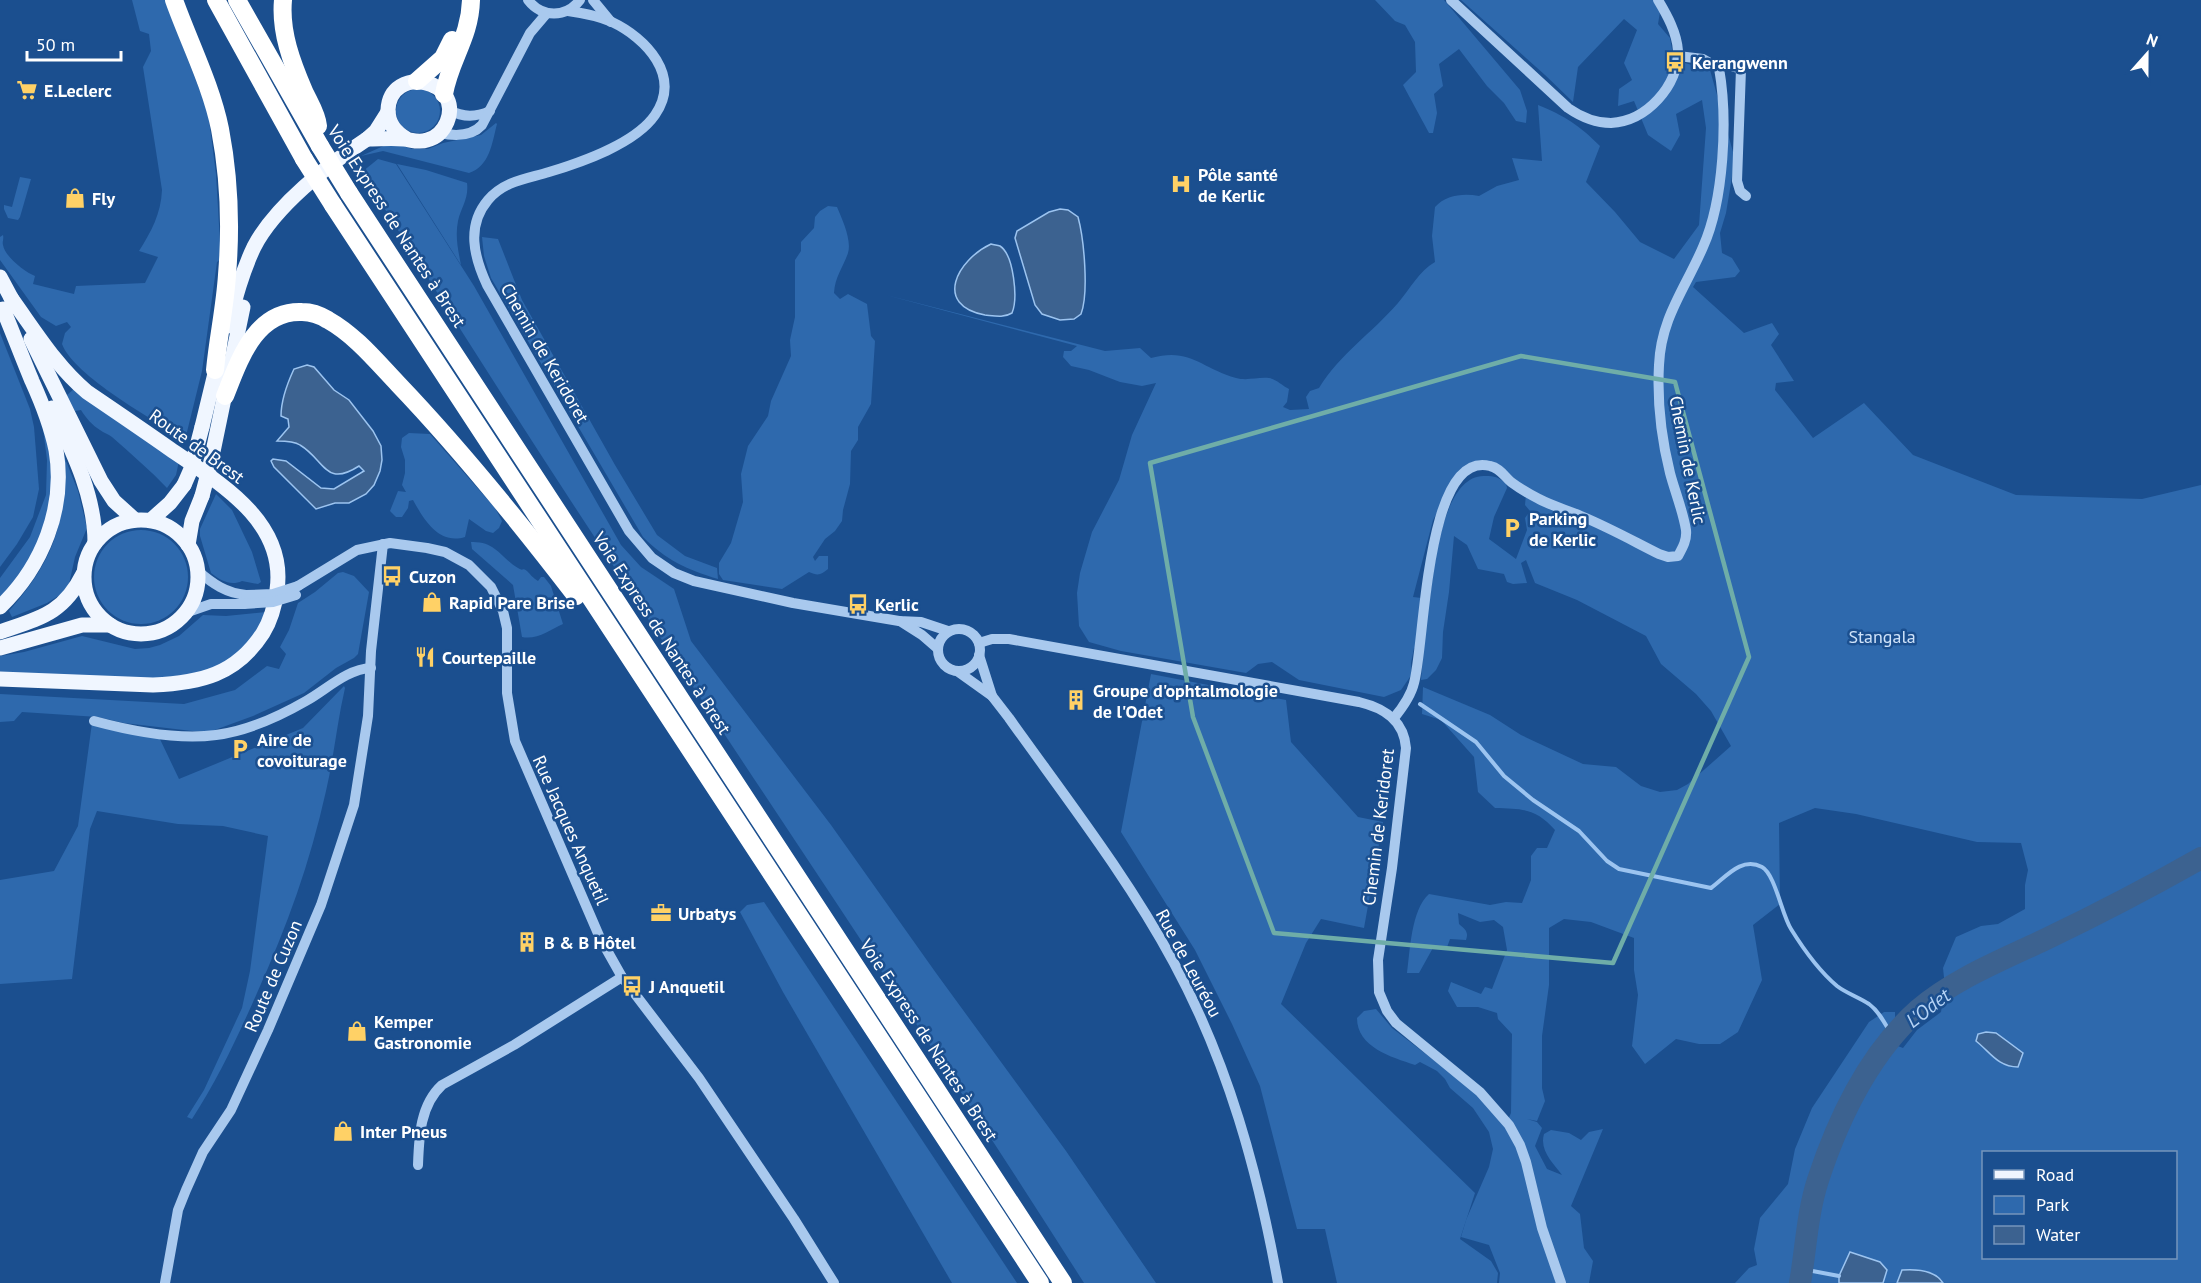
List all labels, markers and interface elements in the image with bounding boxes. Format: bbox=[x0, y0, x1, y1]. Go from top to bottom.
scale bar bbox=[27, 24, 122, 62]
north arrow bbox=[2117, 24, 2177, 84]
text: N bbox=[2144, 29, 2161, 51]
text: 50 m bbox=[36, 33, 75, 56]
bus stop icon: Kerangwenn bbox=[1663, 50, 1687, 74]
place label: Kerangwenn bbox=[1692, 51, 1788, 74]
supermarket icon: E.Leclerc bbox=[15, 78, 39, 102]
place label: E.Leclerc bbox=[44, 79, 112, 102]
street label: Voie Express de Nantes à Brest bbox=[322, 120, 471, 331]
place label: Pôle santé de Kerlic bbox=[1198, 163, 1278, 207]
hospital icon: Pôle santé de Kerlic bbox=[1169, 172, 1193, 196]
shop icon: Fly bbox=[63, 186, 87, 210]
place label: Fly bbox=[92, 187, 115, 210]
street label: Chemin de Keridoret bbox=[496, 279, 594, 427]
street label: Chemin de Kerlic bbox=[1664, 394, 1712, 526]
street label: Route de Brest bbox=[145, 404, 249, 488]
place label: Parking de Kerlic bbox=[1529, 507, 1596, 551]
parking icon: Parking de Kerlic bbox=[1500, 516, 1524, 540]
street label: Voie Express de Nantes à Brest bbox=[587, 527, 736, 738]
bus stop icon: Cuzon bbox=[380, 564, 404, 588]
place label: Cuzon bbox=[409, 565, 456, 588]
shop icon: Rapid Pare Brise bbox=[420, 590, 444, 614]
place label: Rapid Pare Brise bbox=[449, 591, 575, 614]
bus stop icon: Kerlic bbox=[846, 592, 870, 616]
place label: Kerlic bbox=[875, 593, 919, 616]
park label: Stangala bbox=[1848, 625, 1916, 648]
restaurant icon: Courtepaille bbox=[413, 645, 437, 669]
place label: Courtepaille bbox=[442, 646, 536, 669]
place label: Groupe d'ophtalmologie de l'Odet bbox=[1093, 679, 1278, 723]
building icon: Groupe d'ophtalmologie de l'Odet bbox=[1064, 688, 1088, 712]
place label: Aire de covoiturage bbox=[257, 728, 347, 772]
parking icon: Aire de covoiturage bbox=[228, 737, 252, 761]
street label: Chemin de Keridoret bbox=[1357, 747, 1399, 907]
street label: Rue Jacques Anquetil bbox=[528, 752, 615, 909]
office icon: Urbatys bbox=[649, 901, 673, 925]
place label: Urbatys bbox=[678, 902, 737, 925]
street label: Rue de Leuréou bbox=[1151, 905, 1227, 1021]
street label: Route de Cuzon bbox=[239, 916, 307, 1036]
building icon: B & B Hôtel bbox=[515, 930, 539, 954]
place label: B & B Hôtel bbox=[544, 931, 636, 954]
street label: Voie Express de Nantes à Brest bbox=[854, 934, 1003, 1145]
bus stop icon: J Anquetil bbox=[620, 974, 644, 998]
place label: J Anquetil bbox=[648, 975, 725, 998]
water label: L'Odet bbox=[1900, 981, 1957, 1033]
place label: Kemper Gastronomie bbox=[374, 1010, 472, 1054]
shop icon: Kemper Gastronomie bbox=[345, 1019, 369, 1043]
shop icon: Inter Pneus bbox=[331, 1119, 355, 1143]
place label: Inter Pneus bbox=[360, 1120, 448, 1143]
legend bbox=[1982, 1151, 2177, 1259]
text: Road bbox=[2036, 1163, 2074, 1186]
text: Park bbox=[2036, 1193, 2069, 1216]
text: Water bbox=[2036, 1223, 2080, 1246]

